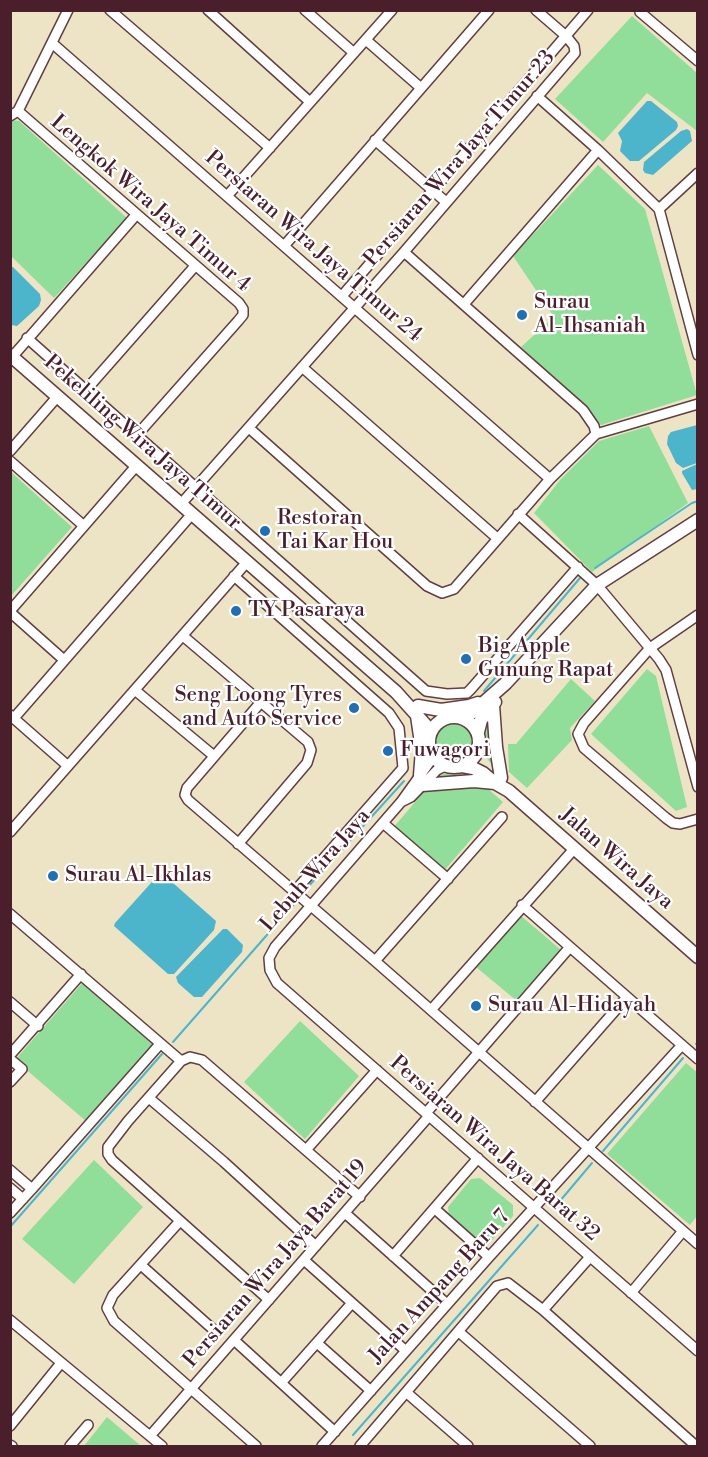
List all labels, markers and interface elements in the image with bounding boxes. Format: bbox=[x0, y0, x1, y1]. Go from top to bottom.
street label: Persiaran Wira Jaya Timur 23 bbox=[359, 46, 561, 272]
street label: Lengkok Wira Jaya Timur 4 bbox=[45, 110, 255, 298]
street label: Persiaran Wira Jaya Timur 24 bbox=[199, 146, 427, 348]
place label: Surau Al-Ihsaniah bbox=[534, 290, 646, 340]
marker: Surau Al-Ihsaniah bbox=[515, 308, 529, 322]
street label: Pekeliling Wira Jaya Timur bbox=[38, 350, 246, 536]
place label: Restoran Tai Kar Hou bbox=[277, 506, 393, 556]
marker: Restoran Tai Kar Hou bbox=[258, 524, 272, 538]
place label: TY Pasaraya bbox=[248, 598, 365, 624]
marker: TY Pasaraya bbox=[229, 604, 243, 618]
place label: Big Apple Gunung Rapat bbox=[478, 634, 613, 684]
marker: Big Apple Gunung Rapat bbox=[459, 652, 473, 666]
place label: Seng Loong Tyres and Auto Service bbox=[175, 683, 342, 733]
marker: Seng Loong Tyres and Auto Service bbox=[347, 701, 361, 715]
place label: Fuwagori bbox=[400, 738, 490, 764]
marker: Fuwagori bbox=[381, 744, 395, 758]
street label: Jalan Wira Jaya bbox=[554, 803, 678, 915]
street label: Lebuh Wira Jaya bbox=[256, 804, 376, 938]
place label: Surau Al-Ikhlas bbox=[65, 863, 211, 889]
marker: Surau Al-Ikhlas bbox=[46, 869, 60, 883]
place label: Surau Al-Hidayah bbox=[488, 993, 656, 1019]
marker: Surau Al-Hidayah bbox=[469, 999, 483, 1013]
street label: Persiaran Wira Jaya Barat 32 bbox=[384, 1051, 604, 1247]
street label: Persiaran Wira Jaya Barat 19 bbox=[179, 1155, 373, 1373]
street label: Jalan Ampang Baru 7 bbox=[364, 1205, 516, 1369]

